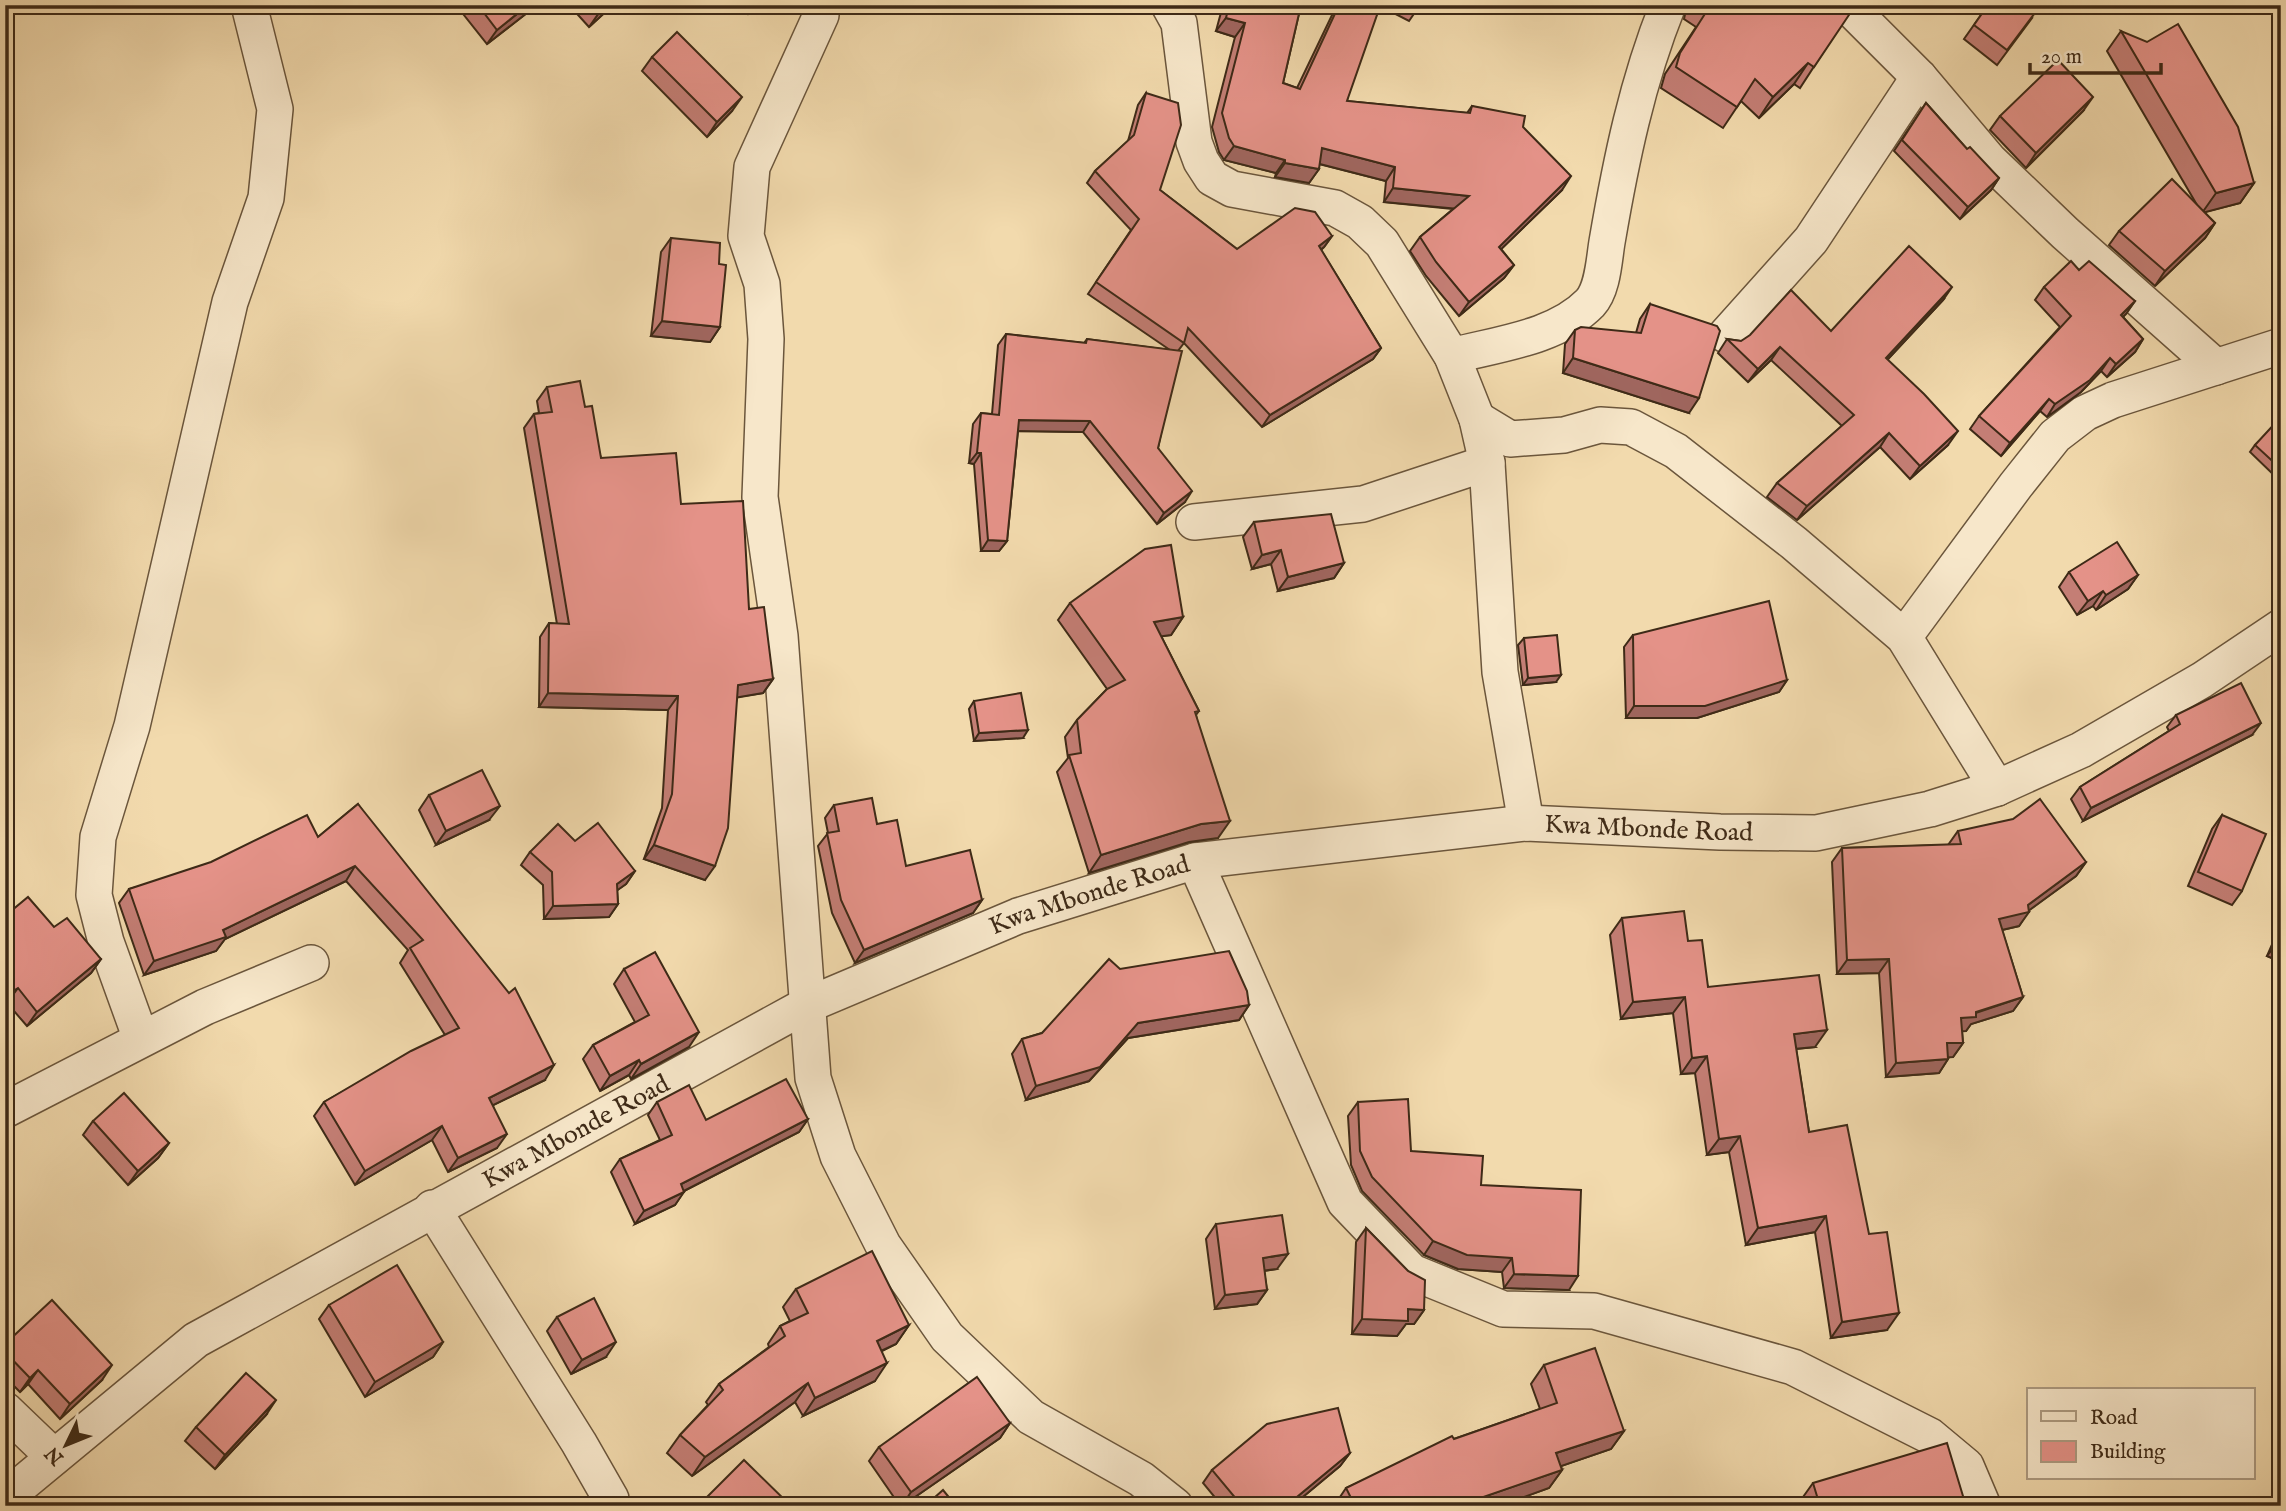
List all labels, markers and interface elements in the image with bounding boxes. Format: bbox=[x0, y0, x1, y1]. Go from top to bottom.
scale bar bbox=[2030, 32, 2162, 76]
text: 20 m bbox=[2041, 44, 2082, 71]
street label: Kwa Mbonde Road bbox=[1544, 807, 1753, 849]
street label: Kwa Mbonde Road bbox=[984, 847, 1194, 943]
street label: Kwa Mbonde Road bbox=[476, 1067, 675, 1196]
legend bbox=[2027, 1388, 2254, 1480]
text: Road bbox=[2090, 1405, 2138, 1432]
north arrow bbox=[32, 1410, 102, 1480]
text: Building bbox=[2090, 1439, 2166, 1466]
text: N bbox=[40, 1441, 70, 1470]

